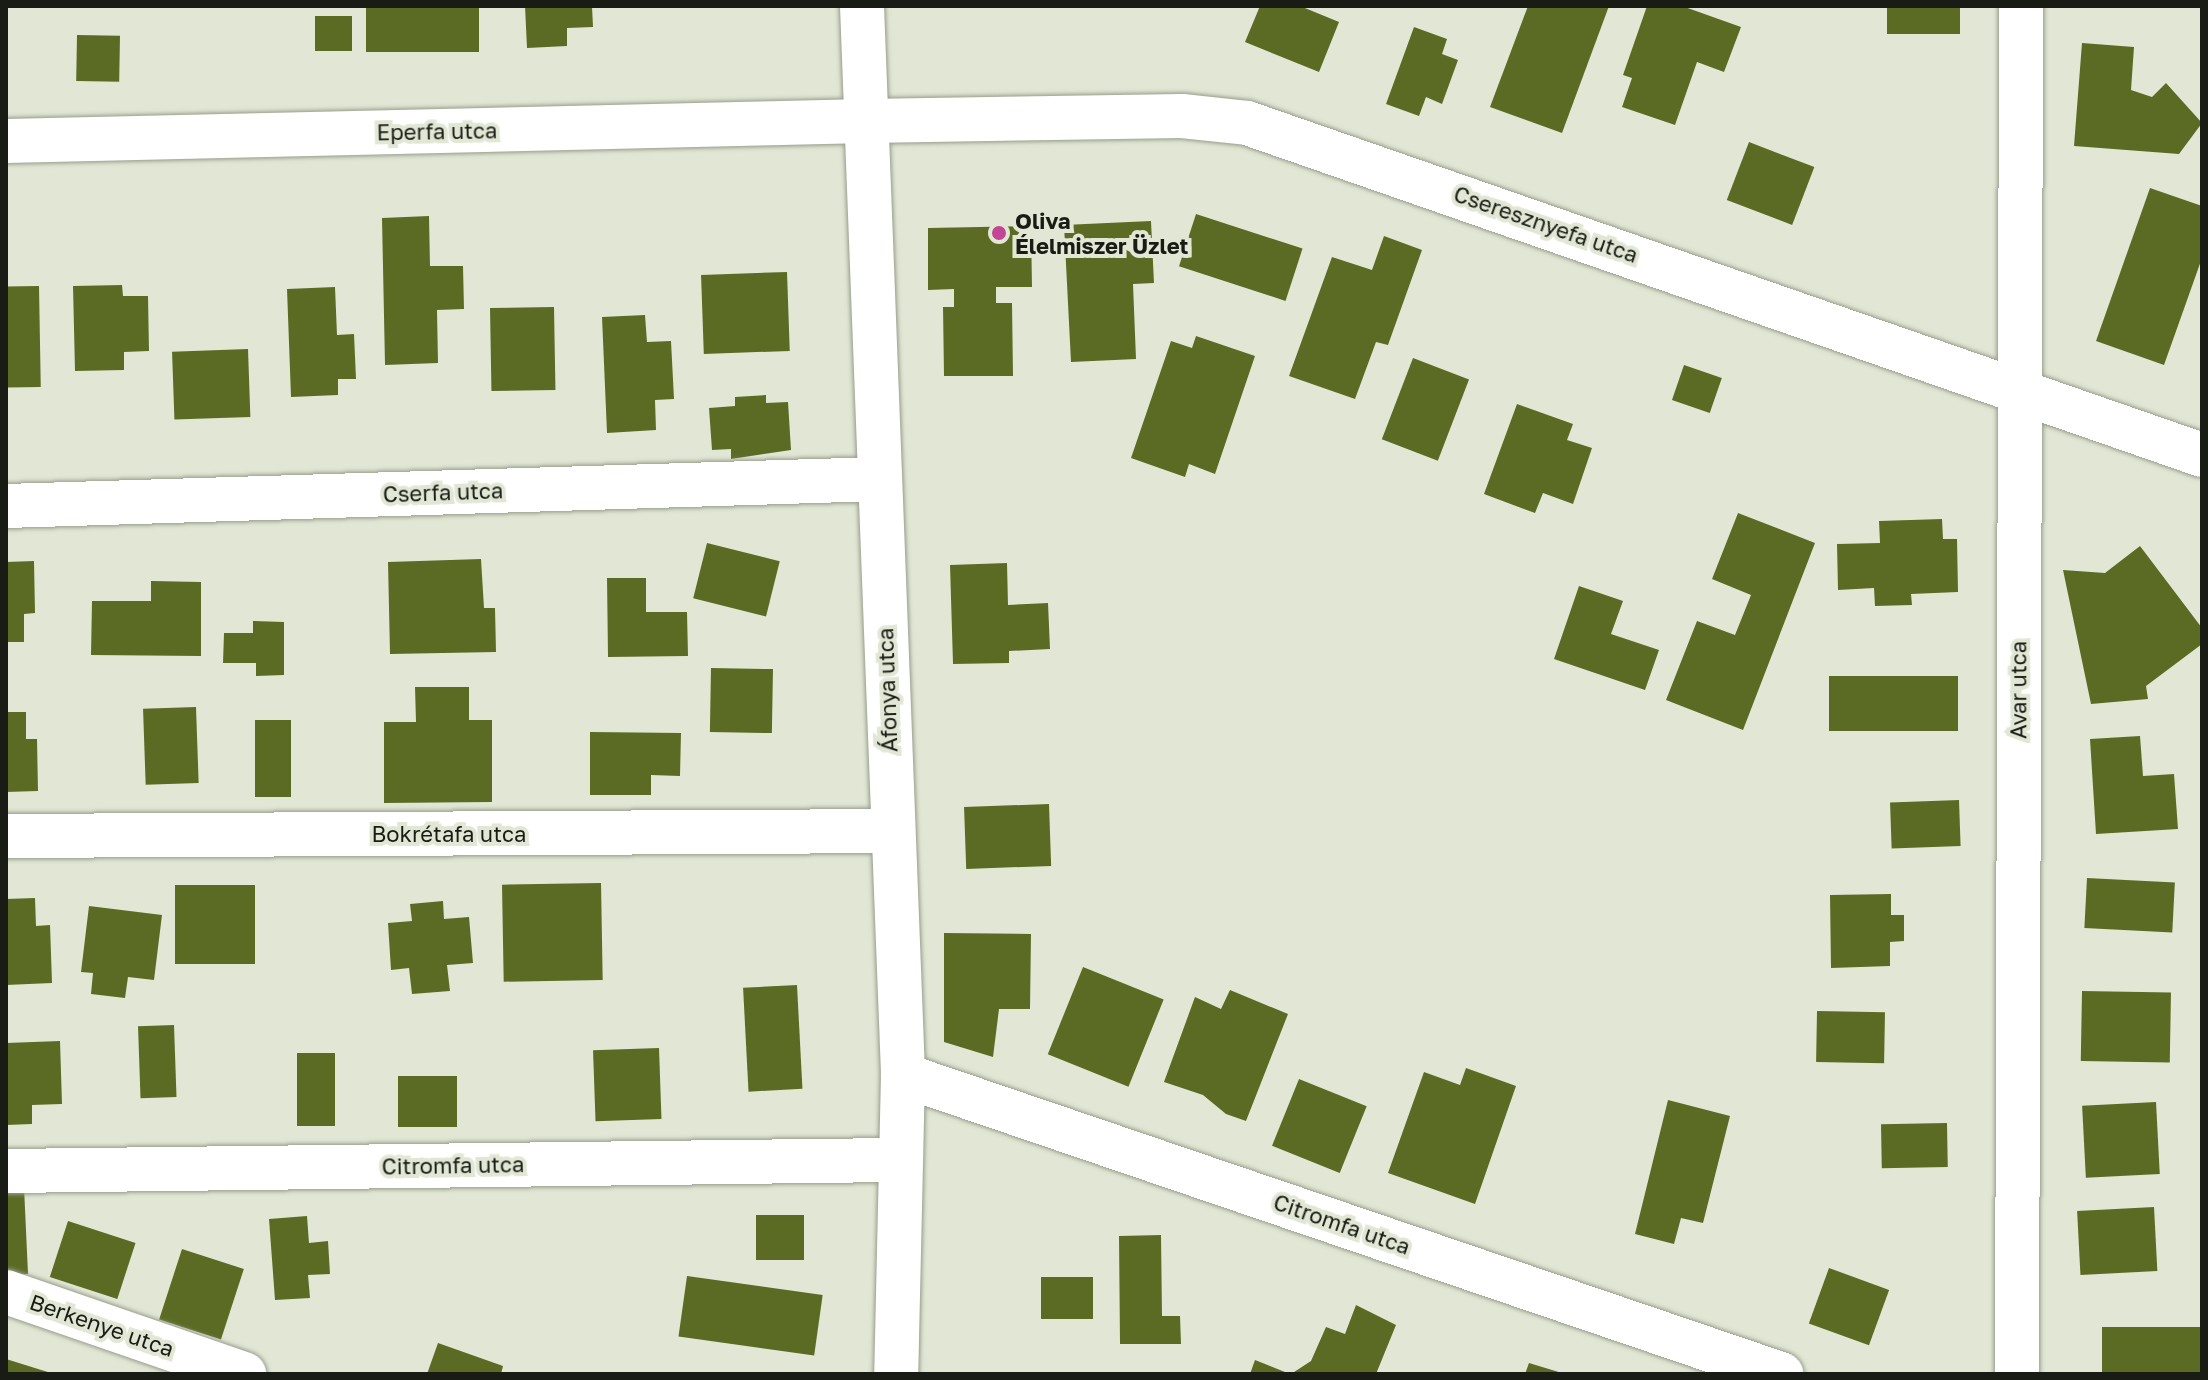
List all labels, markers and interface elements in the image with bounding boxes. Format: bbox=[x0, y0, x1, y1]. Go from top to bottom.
street label: Eperfa utca bbox=[376, 117, 498, 145]
street label: Cseresznyefa utca bbox=[1450, 180, 1642, 268]
place label: Oliva Élelmiszer Üzlet bbox=[1015, 207, 1188, 258]
marker: Oliva Élelmiszer Üzlet bbox=[990, 224, 1008, 242]
street label: Cserfa utca bbox=[382, 477, 504, 507]
street label: Áfonya utca bbox=[872, 627, 902, 753]
street label: Avar utca bbox=[2005, 641, 2031, 739]
street label: Bokrétafa utca bbox=[372, 821, 526, 847]
street label: Citromfa utca bbox=[381, 1151, 525, 1179]
street label: Citromfa utca bbox=[1270, 1188, 1414, 1260]
street label: Berkenye utca bbox=[27, 1288, 177, 1362]

